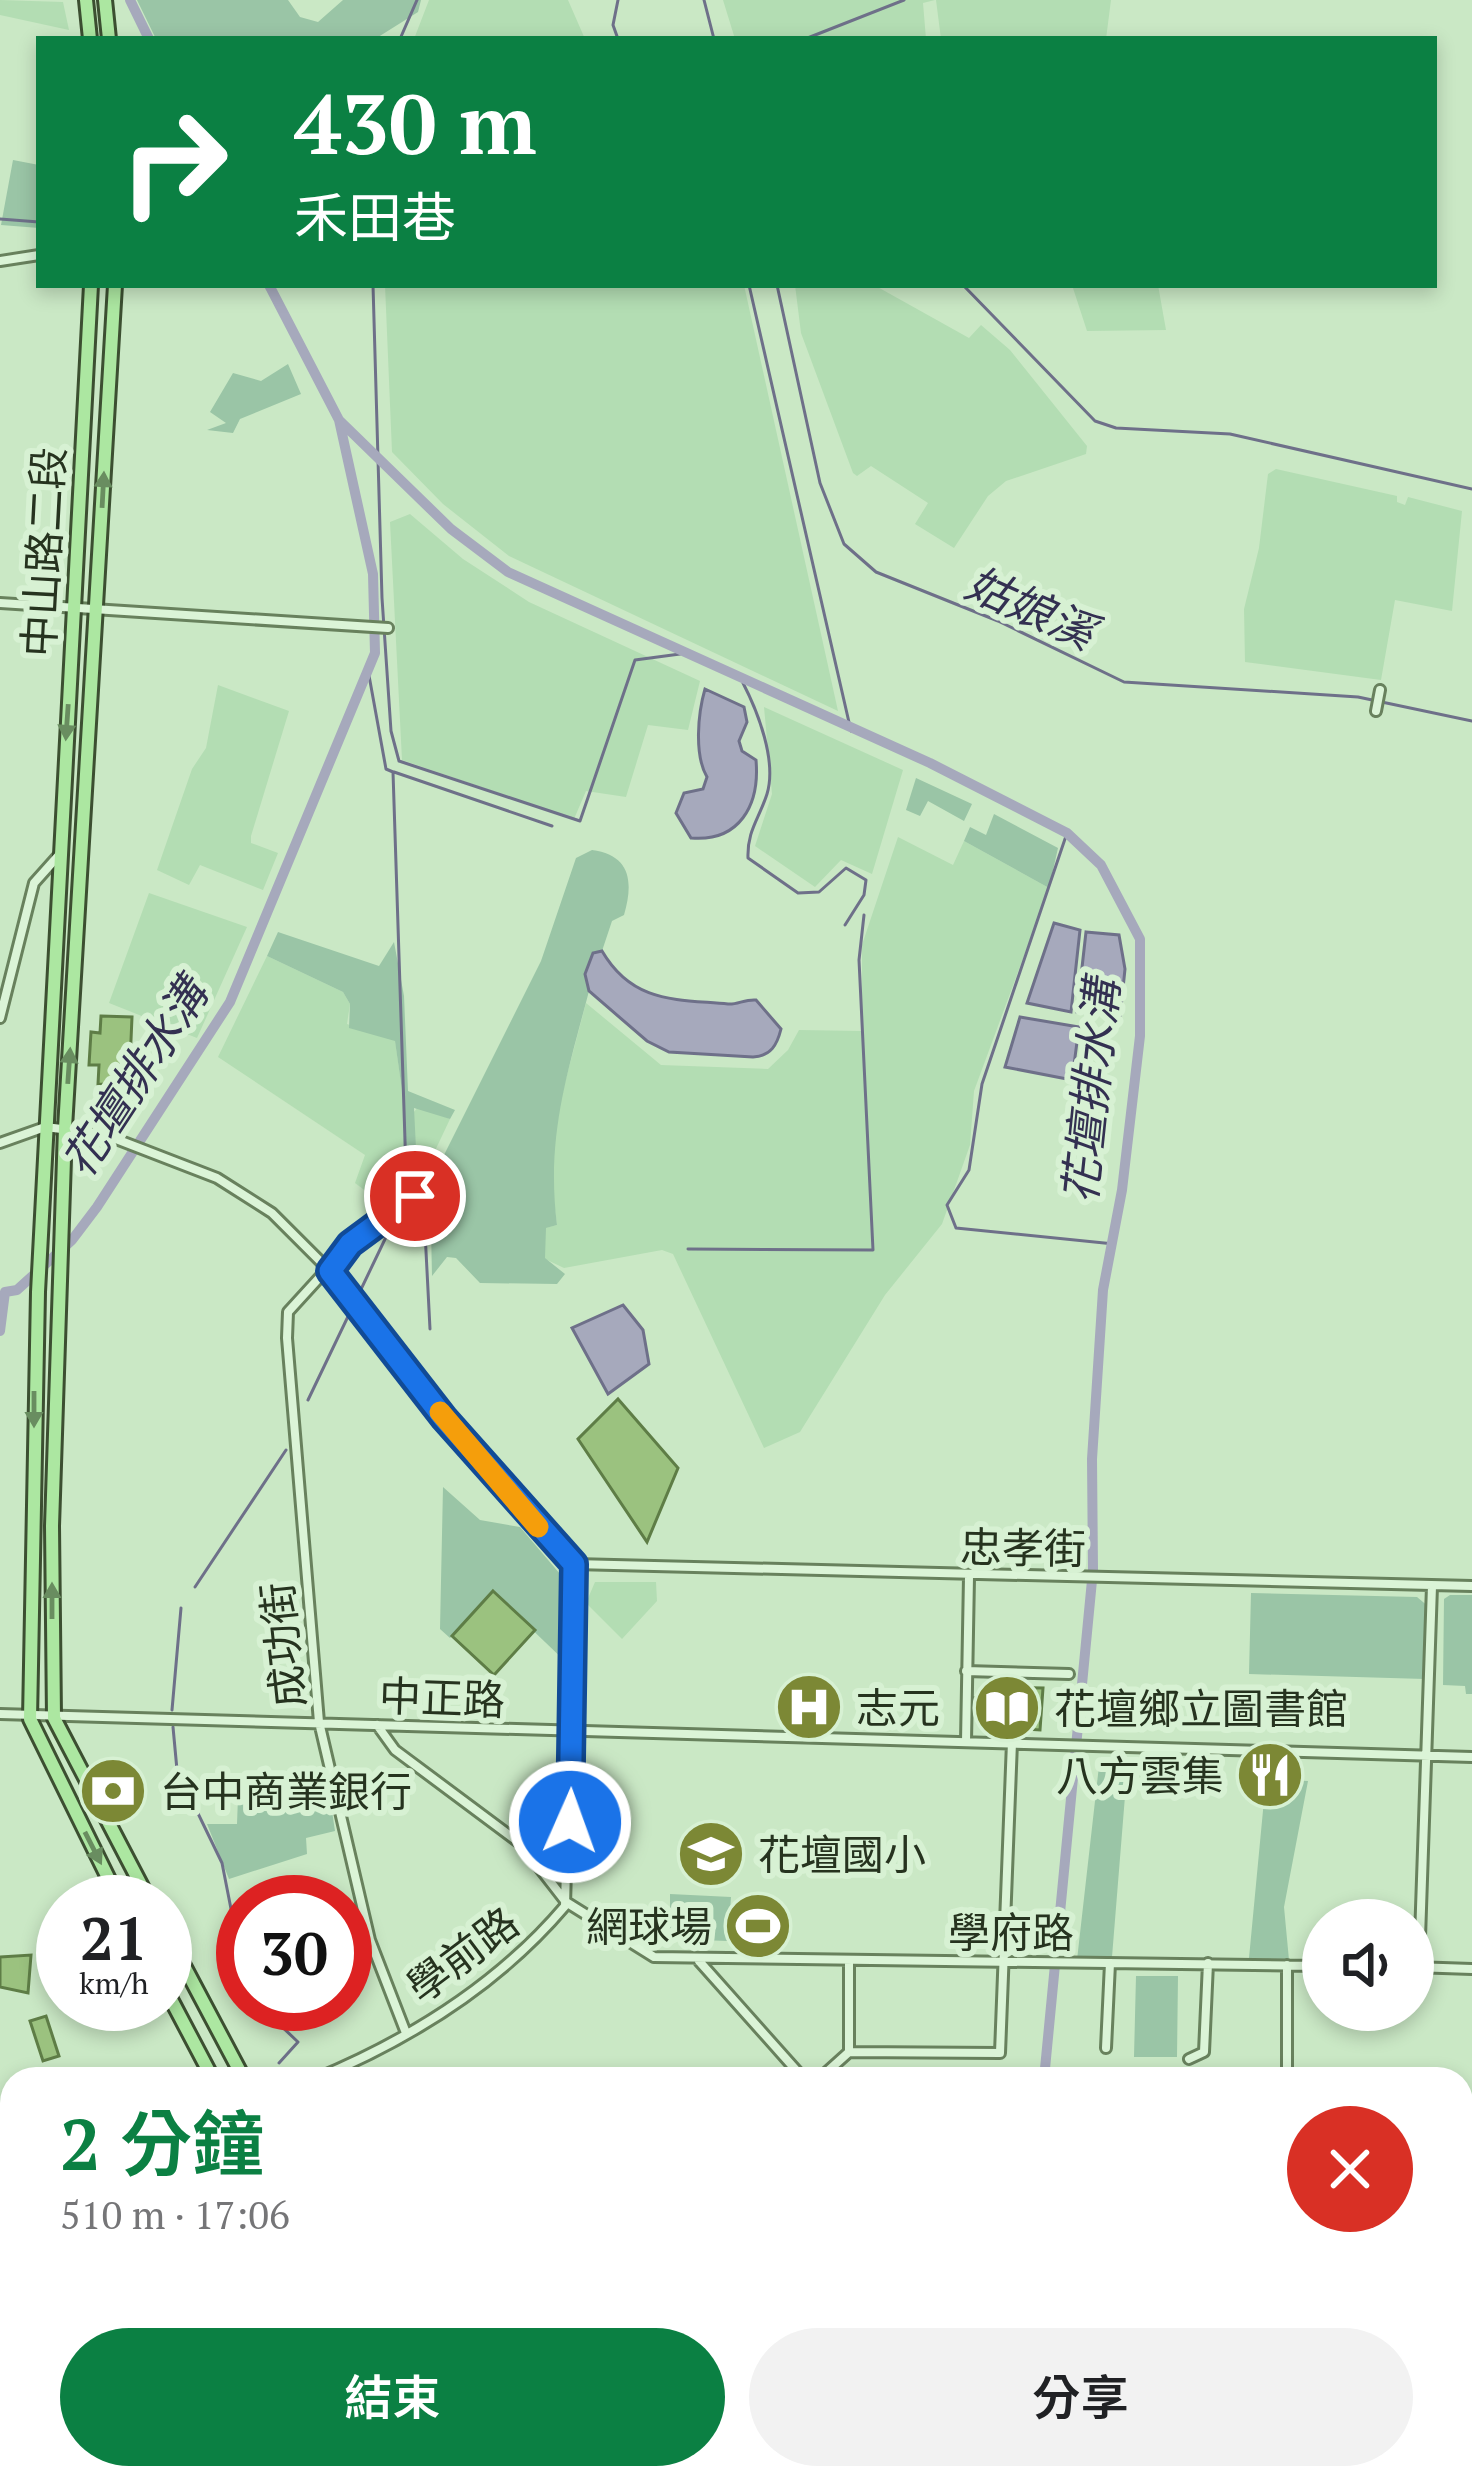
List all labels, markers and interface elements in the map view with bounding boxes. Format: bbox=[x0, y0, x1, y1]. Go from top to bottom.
text: 430 m bbox=[294, 67, 537, 178]
icon: right bbox=[96, 84, 252, 240]
text: 禾田巷 bbox=[294, 181, 456, 252]
street label: 中山路二段 bbox=[10, 446, 76, 658]
one-way arrow bbox=[94, 470, 113, 508]
water label: 姑娘溪 bbox=[957, 552, 1110, 664]
one-way arrow bbox=[58, 704, 77, 741]
water label: 花壇排水溝 bbox=[48, 961, 224, 1188]
water label: 花壇排水溝 bbox=[1048, 970, 1132, 1206]
one-way arrow bbox=[60, 1046, 79, 1084]
pin bbox=[364, 1145, 466, 1247]
icon: arrive bbox=[382, 1163, 448, 1229]
one-way arrow bbox=[24, 1391, 44, 1429]
street label: 忠孝街 bbox=[960, 1518, 1086, 1576]
street label: 成功街 bbox=[248, 1579, 316, 1711]
one-way arrow bbox=[42, 1581, 62, 1619]
street label: 中正路 bbox=[378, 1667, 506, 1727]
hospital icon: 志元 bbox=[774, 1672, 844, 1742]
library icon: 花壇鄉立圖書館 bbox=[972, 1673, 1042, 1743]
place label: 志元 bbox=[856, 1679, 940, 1735]
place label: 花壇鄉立圖書館 bbox=[1054, 1680, 1348, 1736]
restaurant icon: 八方雲集 bbox=[1235, 1740, 1305, 1810]
place label: 八方雲集 bbox=[1056, 1747, 1224, 1803]
bank icon: 台中商業銀行 bbox=[78, 1756, 148, 1826]
position arrow bbox=[507, 1759, 633, 1885]
place label: 台中商業銀行 bbox=[160, 1763, 412, 1819]
school or university icon: 花壇國小 bbox=[676, 1819, 746, 1889]
place label: 花壇國小 bbox=[758, 1826, 926, 1882]
one-way arrow bbox=[83, 1831, 103, 1866]
speed limit sign: 30 bbox=[216, 1875, 372, 2031]
sports icon: 網球場 bbox=[723, 1891, 793, 1961]
street label: 學前路 bbox=[395, 1894, 529, 2014]
text: 21 bbox=[80, 1898, 148, 1977]
place label: 網球場 bbox=[586, 1898, 712, 1954]
map controls bbox=[1302, 1899, 1434, 2031]
button: sound bbox=[1302, 1899, 1434, 2031]
street label: 學府路 bbox=[948, 1904, 1074, 1960]
text: km/h bbox=[79, 1963, 149, 2003]
text: 2 分鐘 bbox=[60, 2095, 264, 2191]
button: close bbox=[1287, 2106, 1413, 2232]
text: 510 m · 17:06 bbox=[60, 2188, 290, 2240]
button: 結束 bbox=[60, 2328, 725, 2466]
button: 分享 bbox=[749, 2328, 1413, 2466]

